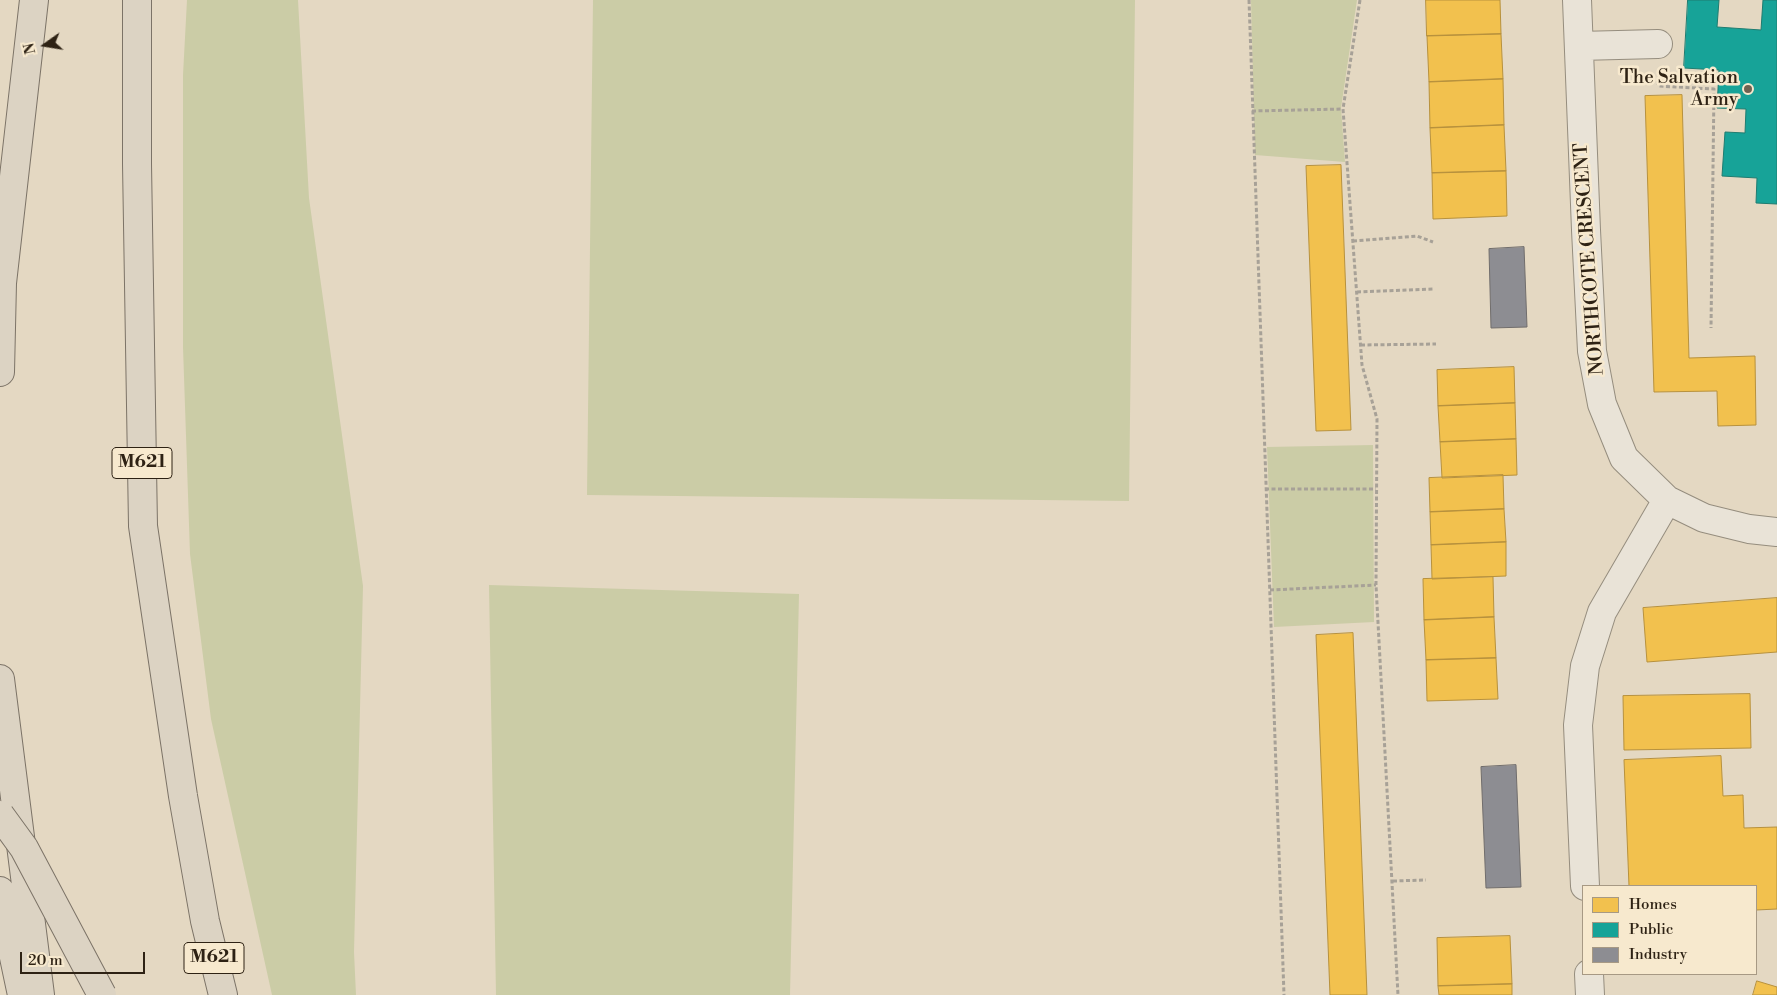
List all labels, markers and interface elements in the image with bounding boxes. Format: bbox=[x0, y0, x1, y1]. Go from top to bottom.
north arrow bbox=[20, 20, 70, 70]
text: N bbox=[20, 41, 40, 56]
place label: The Salvation Army bbox=[1620, 67, 1738, 111]
marker: The Salvation Army bbox=[1742, 83, 1754, 95]
street label: NORTHCOTE CRESCENT bbox=[1571, 142, 1609, 376]
road number: M621 bbox=[112, 448, 172, 478]
legend bbox=[1582, 885, 1757, 975]
text: Homes bbox=[1629, 895, 1677, 914]
text: Public bbox=[1629, 920, 1673, 939]
scale bar bbox=[22, 942, 148, 974]
road number: M621 bbox=[184, 942, 244, 974]
text: Industry bbox=[1629, 945, 1687, 964]
text: 20 m bbox=[28, 951, 63, 970]

